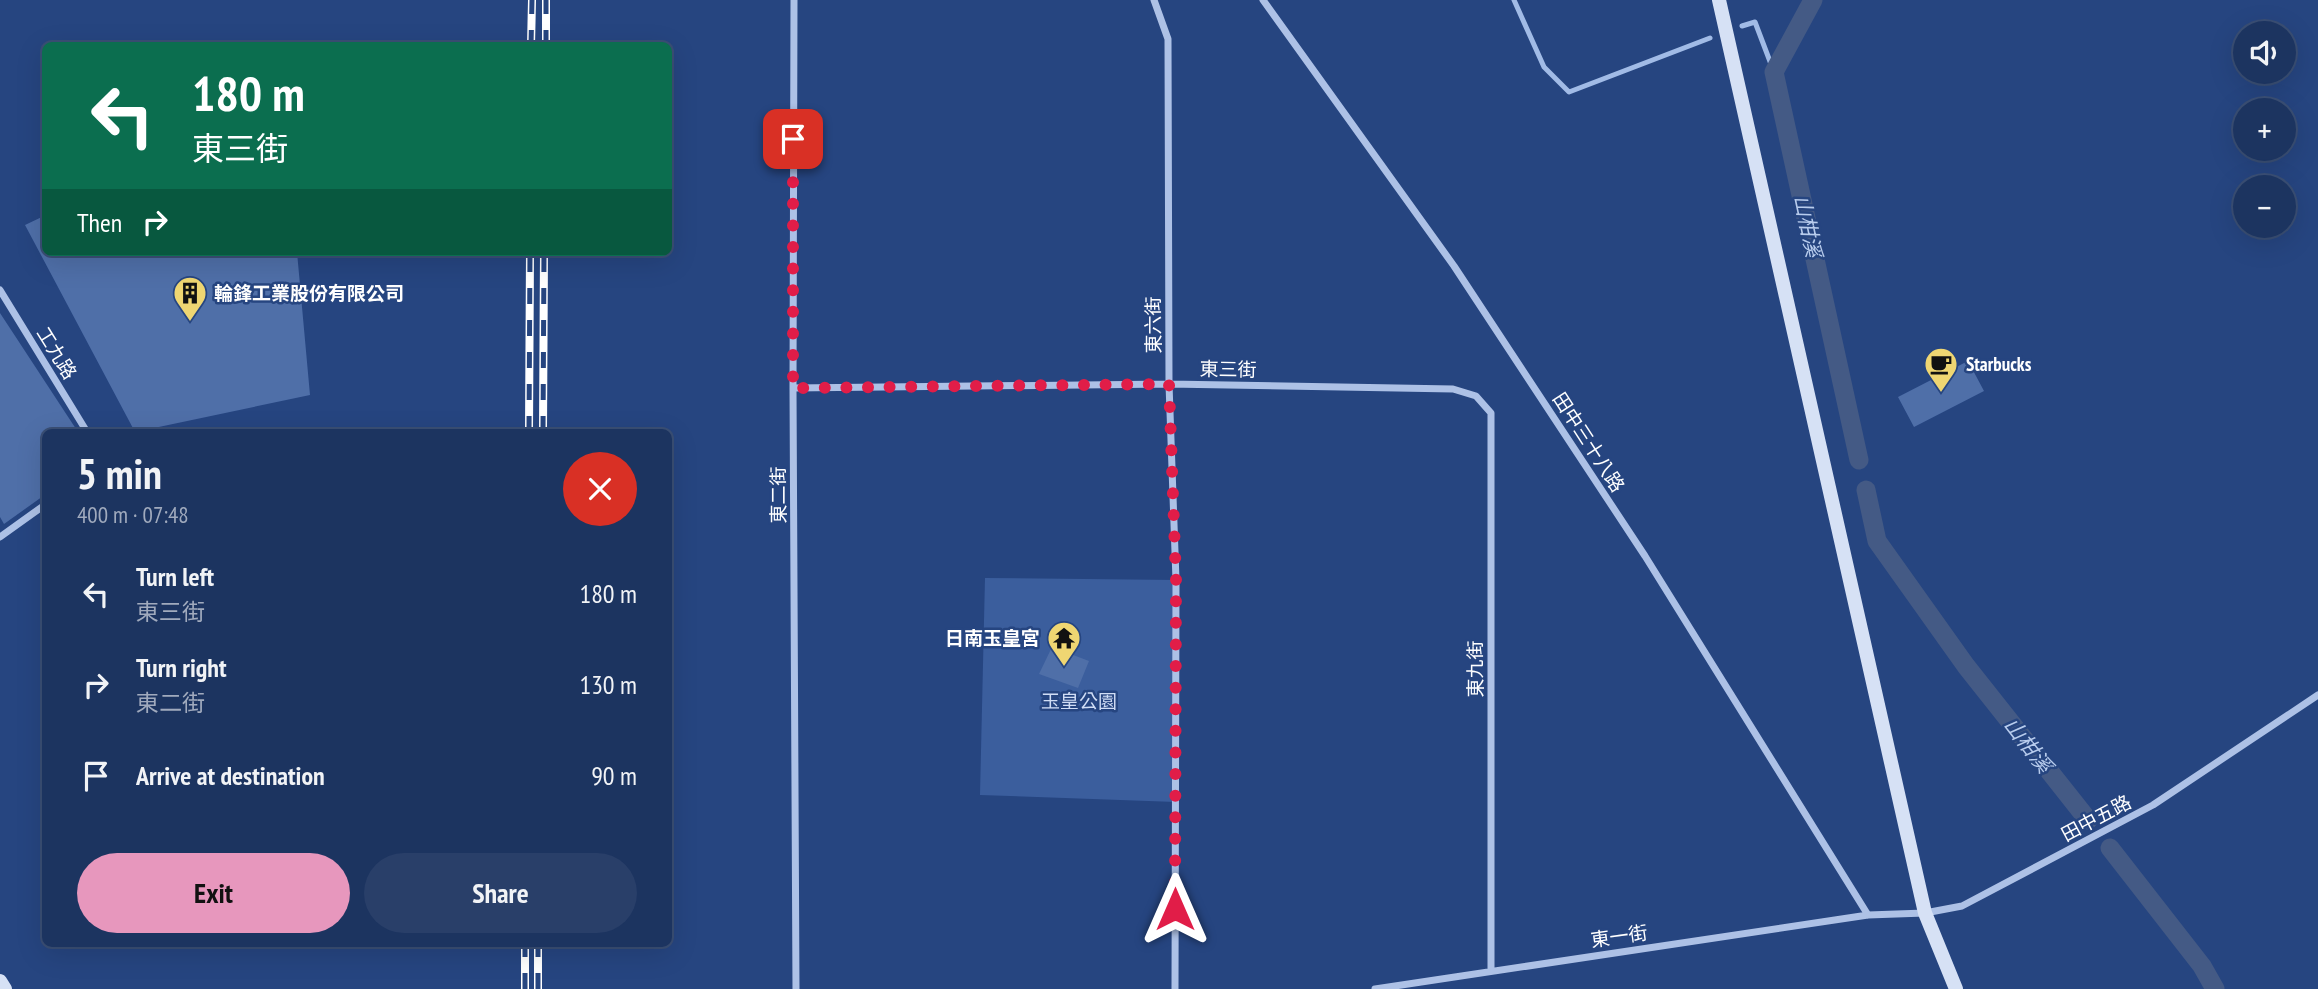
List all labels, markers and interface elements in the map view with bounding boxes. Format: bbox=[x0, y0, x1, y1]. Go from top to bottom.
map controls bbox=[2233, 21, 2296, 238]
button: sound bbox=[2233, 21, 2296, 84]
text: 180 m bbox=[192, 61, 305, 125]
icon: left bbox=[77, 70, 168, 161]
button: + bbox=[2233, 98, 2296, 161]
pin bbox=[763, 109, 823, 169]
icon: arrive bbox=[774, 120, 812, 158]
text: 東三街 bbox=[192, 127, 288, 169]
button: − bbox=[2233, 175, 2296, 238]
water label: 山柑溪 bbox=[1788, 192, 1828, 263]
icon: right bbox=[136, 203, 174, 241]
text: Then bbox=[77, 206, 122, 239]
building icon: 輪鋒工業股份有限公司 bbox=[171, 274, 209, 323]
place label: 輪鋒工業股份有限公司 bbox=[214, 281, 404, 305]
street label: 東六街 bbox=[1141, 296, 1165, 354]
street label: 工九路 bbox=[32, 322, 82, 384]
cafe icon: Starbucks bbox=[1922, 345, 1960, 394]
place label: Starbucks bbox=[1966, 352, 2032, 376]
street label: 東三街 bbox=[1199, 357, 1257, 381]
street label: 田中三十八路 bbox=[1548, 388, 1630, 496]
text: 5 min bbox=[77, 446, 162, 501]
button: close bbox=[563, 452, 637, 526]
street label: 東二街 bbox=[766, 466, 790, 524]
text: 400 m · 07:48 bbox=[77, 500, 189, 529]
text: Turn left bbox=[136, 560, 214, 593]
icon: left bbox=[77, 575, 115, 613]
text: 180 m bbox=[579, 577, 637, 610]
text: 東三街 bbox=[136, 597, 205, 626]
temple icon: 日南玉皇宮 bbox=[1045, 619, 1083, 668]
place label: 日南玉皇宮 bbox=[945, 626, 1040, 650]
street label: 東九街 bbox=[1463, 640, 1487, 698]
text: Turn right bbox=[136, 651, 227, 684]
icon: right bbox=[77, 666, 115, 704]
text: 130 m bbox=[579, 668, 637, 701]
text: 東二街 bbox=[136, 688, 205, 717]
park label: 玉皇公園 bbox=[1041, 689, 1117, 713]
water label: 山柑溪 bbox=[1998, 712, 2060, 780]
icon: arrive bbox=[77, 757, 115, 795]
text: Arrive at destination bbox=[136, 759, 325, 792]
text: 90 m bbox=[591, 759, 637, 792]
street label: 田中五路 bbox=[2057, 790, 2135, 846]
button: Exit bbox=[77, 853, 350, 933]
button: Share bbox=[364, 853, 637, 933]
position arrow bbox=[1138, 872, 1212, 946]
street label: 東一街 bbox=[1589, 920, 1649, 952]

